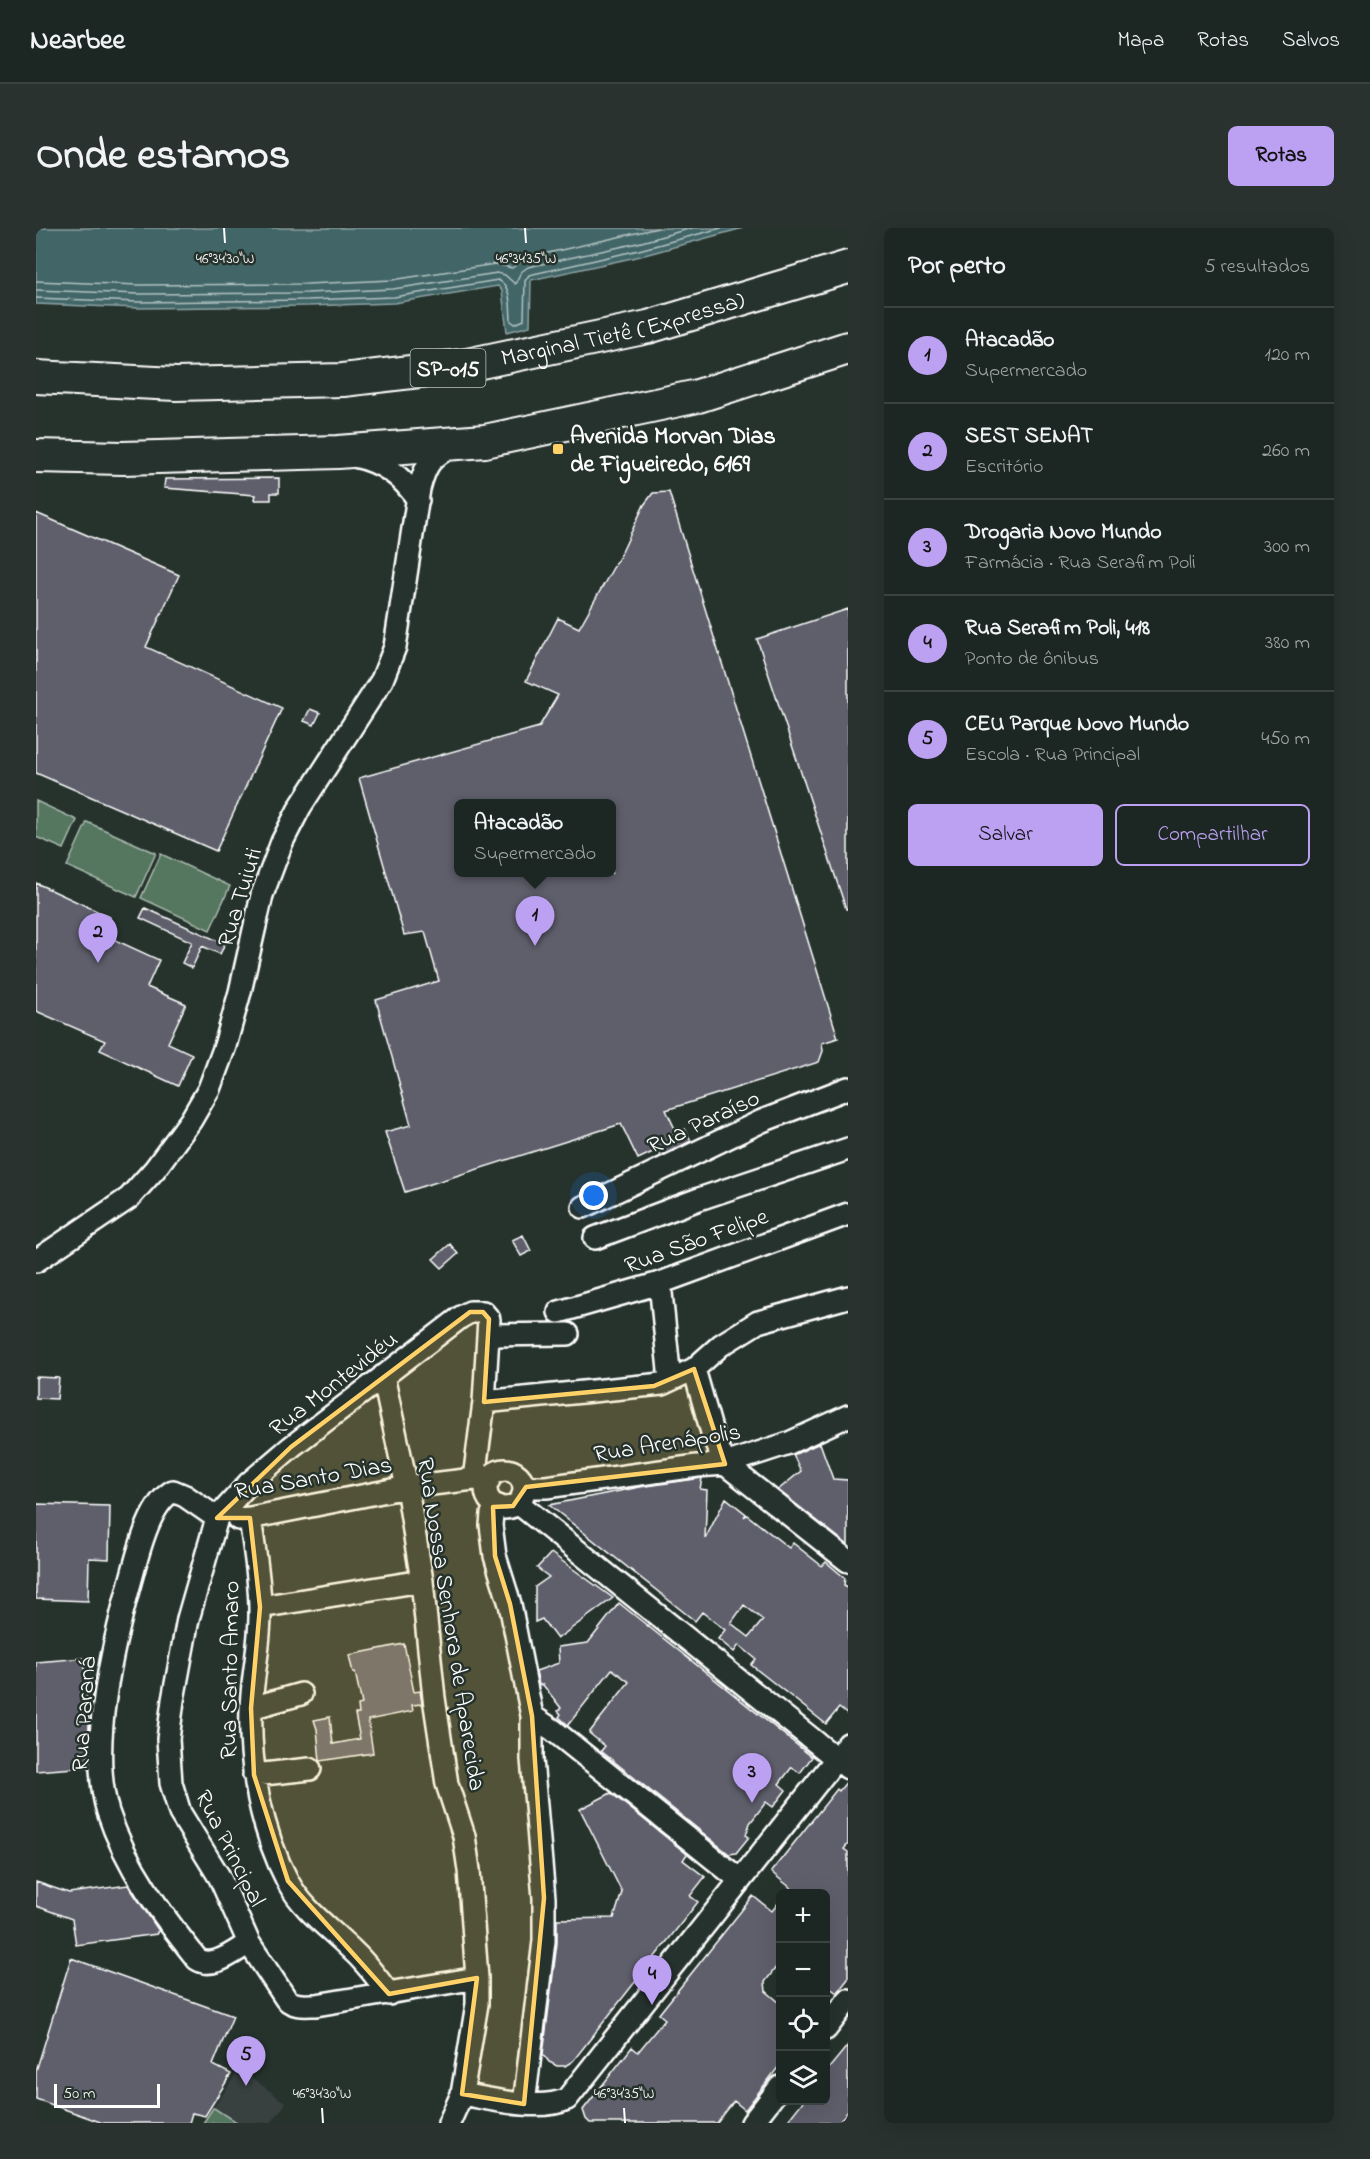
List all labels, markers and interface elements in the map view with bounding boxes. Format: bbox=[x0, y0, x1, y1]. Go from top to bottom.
text: Nearbee bbox=[30, 21, 125, 62]
text: Mapa bbox=[1117, 26, 1164, 56]
text: Rotas bbox=[1197, 26, 1249, 56]
text: Salvos bbox=[1282, 26, 1340, 56]
text: Onde estamos bbox=[36, 126, 290, 187]
button: Rotas bbox=[1228, 126, 1334, 186]
text: 46°34'30"W bbox=[196, 248, 254, 270]
text: 46°34'35"W bbox=[496, 248, 556, 270]
text: Por perto bbox=[908, 248, 1006, 286]
text: 5 resultados bbox=[1204, 253, 1310, 282]
street label: Marginal Tietê (Expressa) bbox=[498, 284, 749, 377]
text: Atacadão bbox=[965, 325, 1054, 357]
text: 1 bbox=[924, 341, 931, 370]
text: 120 m bbox=[1265, 341, 1310, 370]
road number: SP-015 bbox=[410, 349, 486, 387]
text: Supermercado bbox=[965, 357, 1087, 386]
place label: Avenida Morvan Dias de Figueiredo, 6169 bbox=[570, 420, 776, 484]
text: SEST SENAT bbox=[965, 421, 1093, 453]
text: 2 bbox=[923, 437, 932, 466]
text: 260 m bbox=[1262, 437, 1310, 466]
marker: Avenida Morvan Dias de Figueiredo, 6169 bbox=[551, 442, 565, 456]
text: Escritório bbox=[965, 453, 1043, 482]
text: Drogaria Novo Mundo bbox=[965, 517, 1162, 549]
text: 3 bbox=[923, 533, 932, 562]
text: 300 m bbox=[1264, 533, 1310, 562]
text: Farmácia · Rua Serafim Poli bbox=[965, 549, 1196, 578]
text: Rua Serafim Poli, 418 bbox=[965, 613, 1150, 645]
text: 4 bbox=[923, 629, 932, 658]
text: 380 m bbox=[1265, 629, 1310, 658]
text: Ponto de ônibus bbox=[965, 645, 1099, 674]
text: CEU Parque Novo Mundo bbox=[965, 709, 1189, 741]
text: 5 bbox=[922, 725, 933, 754]
text: 450 m bbox=[1261, 725, 1310, 754]
text: Escola · Rua Principal bbox=[965, 741, 1140, 770]
popup bbox=[454, 799, 616, 877]
button: Salvar bbox=[908, 804, 1103, 866]
button: Compartilhar bbox=[1115, 804, 1310, 866]
text: Atacadão bbox=[474, 808, 563, 840]
text: Supermercado bbox=[474, 840, 596, 869]
street label: Rua Tuiuti bbox=[210, 844, 273, 952]
pin: 1 bbox=[516, 896, 554, 946]
pin: 2 bbox=[78, 914, 118, 963]
street label: Rua Paraíso bbox=[642, 1082, 766, 1165]
your location bbox=[579, 1181, 608, 1210]
street label: Rua São Felipe bbox=[620, 1200, 774, 1285]
street label: Rua Montevidéu bbox=[263, 1323, 406, 1446]
street label: Rua Arenápolis bbox=[591, 1416, 743, 1473]
street label: Rua Santo Dias bbox=[232, 1448, 395, 1511]
street label: Rua Nossa Senhora de Aparecida bbox=[406, 1455, 493, 1794]
street label: Rua Santo Amaro bbox=[212, 1580, 251, 1760]
street label: Rua Paraná bbox=[64, 1655, 107, 1773]
pin: 3 bbox=[732, 1754, 772, 1803]
street label: Rua Principal bbox=[184, 1785, 273, 1914]
map controls bbox=[776, 1889, 830, 2105]
button: + bbox=[776, 1889, 830, 1943]
button: − bbox=[776, 1943, 830, 1997]
pin: 4 bbox=[632, 1956, 672, 2005]
button: locate bbox=[776, 1997, 830, 2051]
pin: 5 bbox=[226, 2036, 266, 2086]
button: layers bbox=[776, 2051, 830, 2105]
scale bar bbox=[54, 2081, 160, 2108]
text: 50 m bbox=[63, 2082, 95, 2106]
text: 46°34'30"W bbox=[293, 2083, 351, 2105]
text: 46°34'35"W bbox=[594, 2083, 654, 2105]

